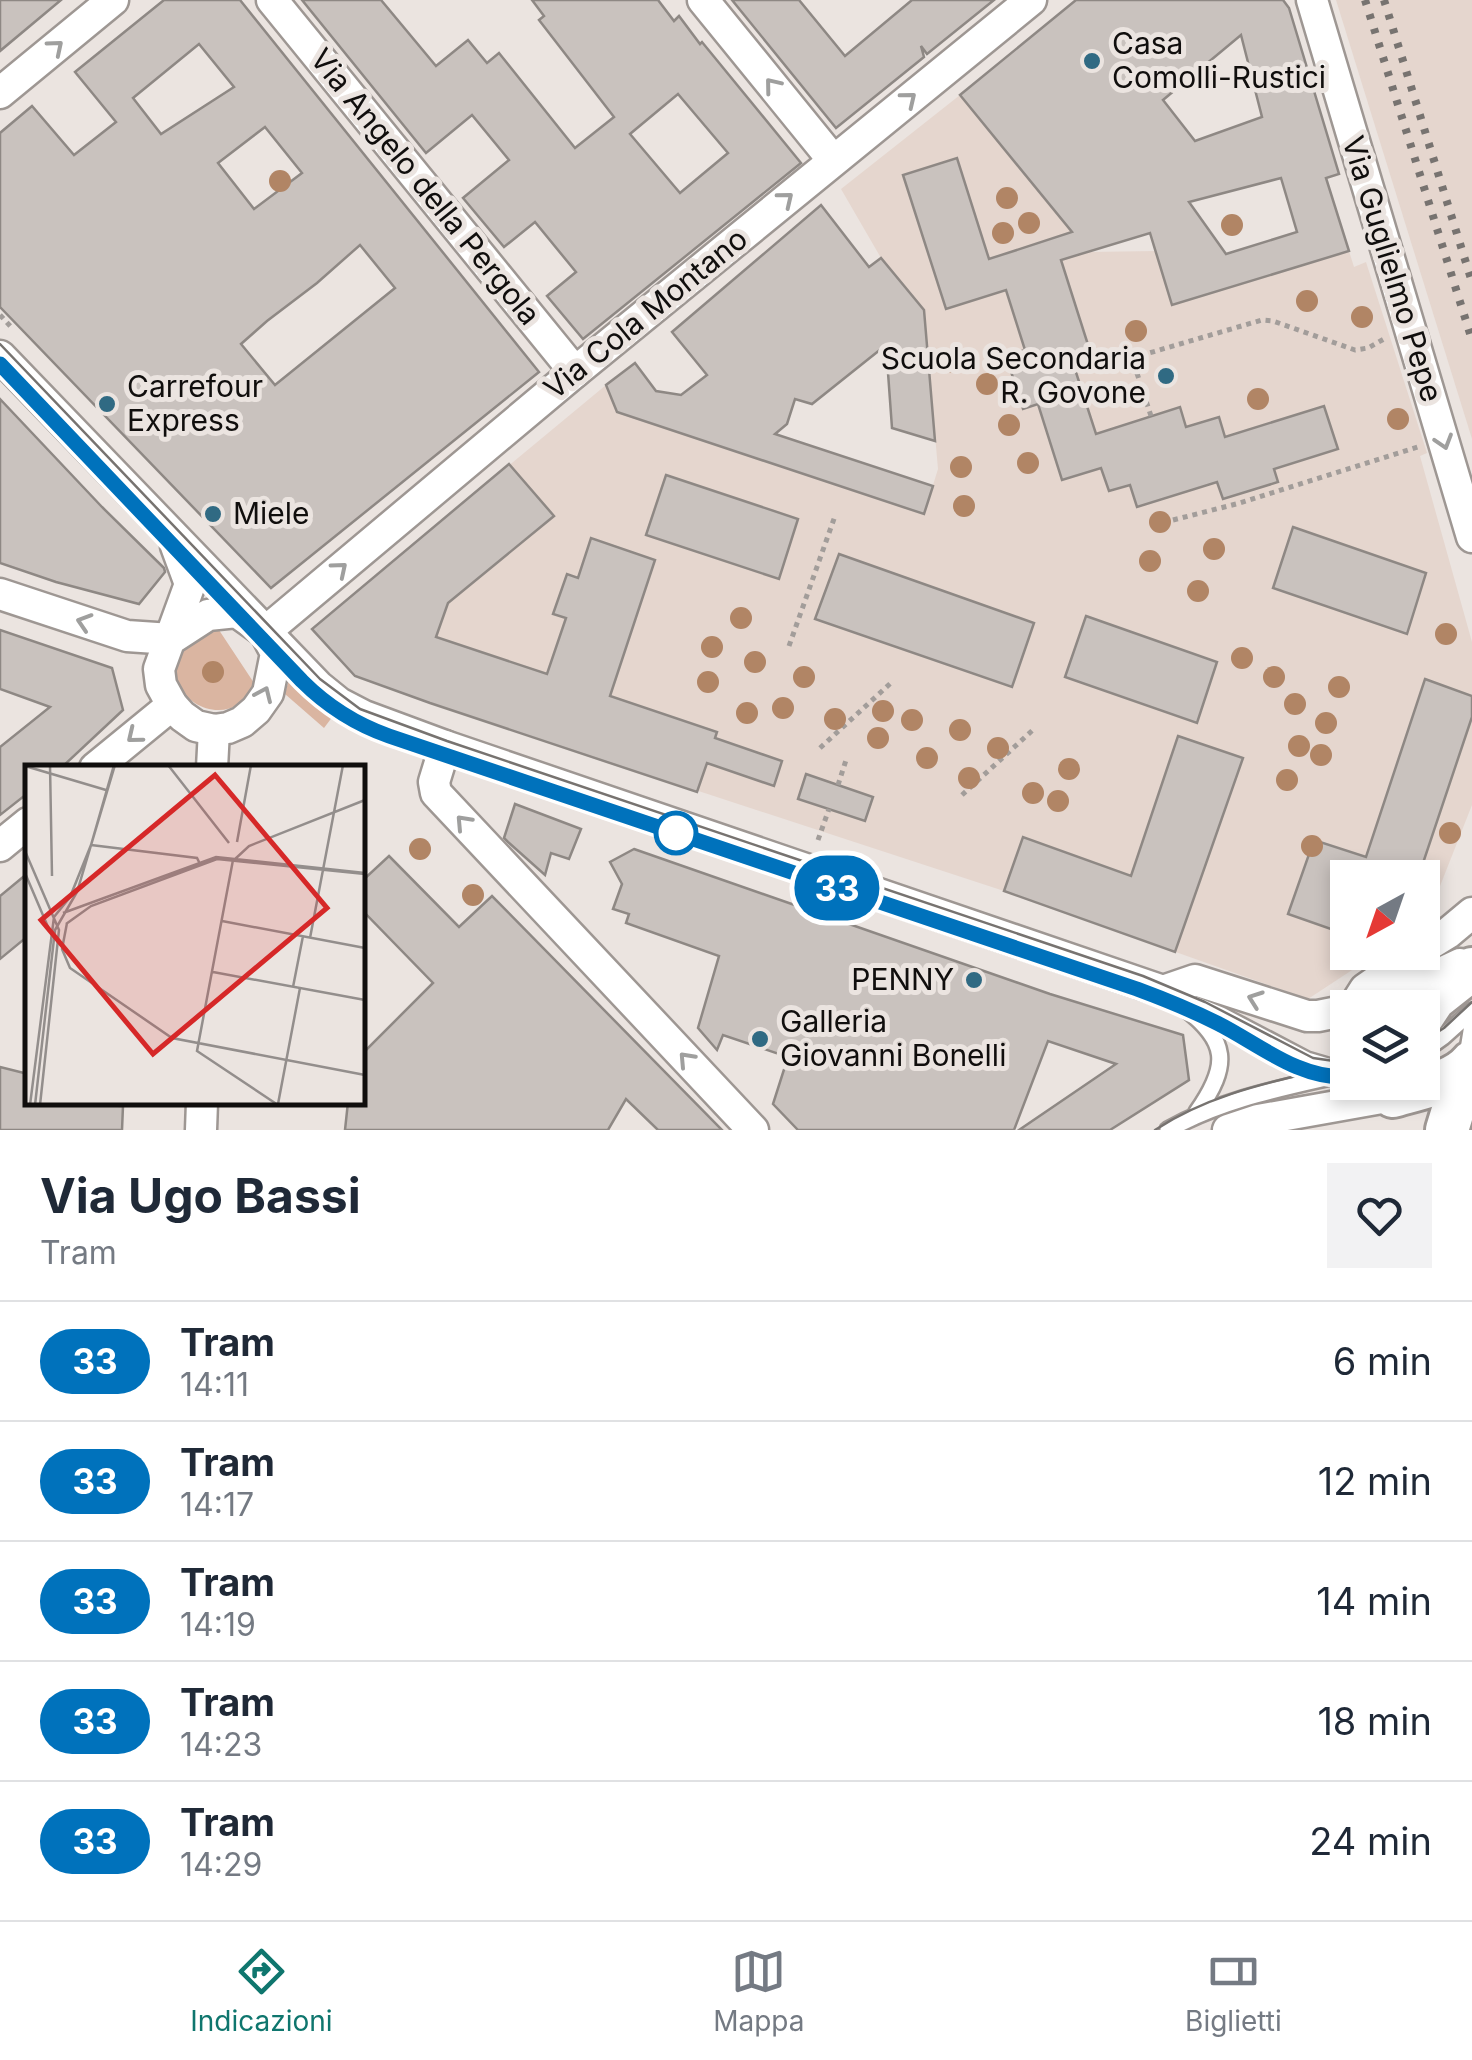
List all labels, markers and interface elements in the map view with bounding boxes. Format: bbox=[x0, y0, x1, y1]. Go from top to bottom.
place label: Casa Comolli-Rustici bbox=[1112, 25, 1326, 95]
one-way arrow bbox=[45, 40, 63, 58]
street label: Via Angelo della Pergola bbox=[303, 41, 548, 332]
marker: Casa Comolli-Rustici bbox=[1081, 50, 1103, 72]
one-way arrow bbox=[766, 78, 784, 96]
one-way arrow bbox=[898, 93, 916, 111]
street label: Via Guglielmo Pepe bbox=[1335, 131, 1451, 406]
one-way arrow bbox=[775, 193, 793, 211]
street label: Via Cola Montano bbox=[536, 220, 754, 406]
place label: Scuola Secondaria R. Govone bbox=[881, 340, 1146, 410]
marker: Scuola Secondaria R. Govone bbox=[1155, 365, 1177, 387]
place label: Carrefour Express bbox=[127, 368, 263, 438]
marker: Carrefour Express bbox=[96, 393, 118, 415]
one-way arrow bbox=[1432, 433, 1453, 450]
place label: Miele bbox=[233, 495, 310, 531]
marker: Miele bbox=[202, 503, 224, 525]
one-way arrow bbox=[328, 563, 346, 581]
one-way arrow bbox=[77, 613, 94, 633]
one-way arrow bbox=[252, 686, 272, 704]
one-way arrow bbox=[127, 724, 145, 742]
inset map bbox=[25, 765, 365, 1105]
unlabelled marker bbox=[655, 812, 697, 854]
one-way arrow bbox=[457, 816, 475, 834]
line badge: 33 bbox=[792, 856, 882, 920]
north arrow bbox=[1330, 860, 1440, 970]
map controls bbox=[1330, 860, 1440, 1100]
text: 33 bbox=[814, 867, 860, 909]
place label: PENNY bbox=[851, 961, 954, 997]
marker: PENNY bbox=[963, 969, 985, 991]
one-way arrow bbox=[1247, 990, 1264, 1011]
button: layers bbox=[1330, 990, 1440, 1100]
place label: Galleria Giovanni Bonelli bbox=[780, 1003, 1006, 1073]
marker: Galleria Giovanni Bonelli bbox=[749, 1028, 771, 1050]
one-way arrow bbox=[680, 1052, 698, 1071]
button: heart bbox=[1327, 1163, 1432, 1268]
text: Via Ugo Bassi bbox=[40, 1166, 361, 1225]
text: Tram bbox=[40, 1233, 117, 1272]
text: Tram bbox=[180, 1319, 275, 1365]
text: 6 min bbox=[1333, 1338, 1432, 1384]
text: 33 bbox=[72, 1340, 118, 1382]
text: 14:11 bbox=[180, 1365, 249, 1404]
text: Tram bbox=[180, 1439, 275, 1485]
text: 12 min bbox=[1318, 1458, 1432, 1504]
text: 33 bbox=[72, 1460, 118, 1502]
text: 14:17 bbox=[180, 1485, 254, 1524]
text: Tram bbox=[180, 1559, 275, 1605]
text: 14 min bbox=[1316, 1578, 1432, 1624]
text: 33 bbox=[72, 1580, 118, 1622]
text: 14:19 bbox=[180, 1605, 256, 1644]
text: Tram bbox=[180, 1679, 275, 1725]
text: 18 min bbox=[1317, 1698, 1432, 1744]
text: 33 bbox=[72, 1700, 118, 1742]
text: 14:23 bbox=[180, 1725, 262, 1764]
text: Tram bbox=[180, 1799, 275, 1845]
text: 24 min bbox=[1309, 1818, 1432, 1864]
text: 33 bbox=[72, 1820, 118, 1862]
text: 14:29 bbox=[180, 1845, 262, 1884]
tab: Indicazioni bbox=[190, 1944, 333, 2038]
tab: Mappa bbox=[713, 1944, 805, 2038]
tab: Biglietti bbox=[1185, 1944, 1282, 2038]

